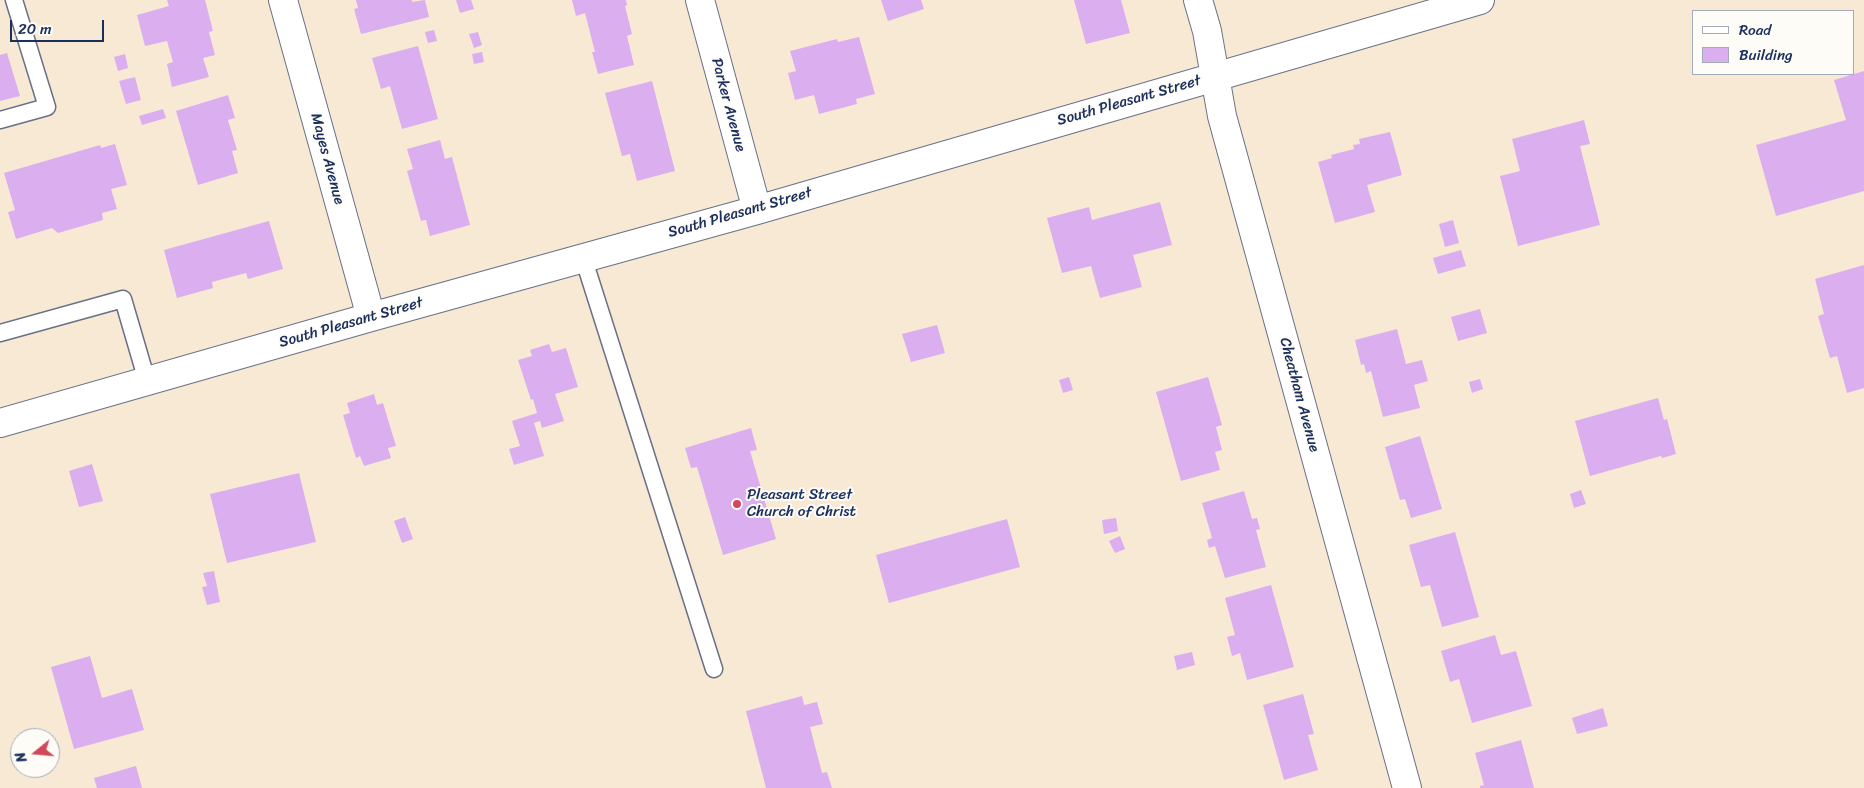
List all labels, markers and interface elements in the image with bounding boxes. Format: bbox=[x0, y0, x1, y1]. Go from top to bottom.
scale bar bbox=[12, 10, 106, 42]
legend bbox=[1692, 10, 1854, 75]
text: 20 m bbox=[18, 16, 52, 42]
text: Road bbox=[1739, 17, 1771, 43]
text: Building bbox=[1739, 42, 1793, 68]
street label: Parker Avenue bbox=[707, 56, 749, 154]
street label: South Pleasant Street bbox=[1055, 72, 1203, 130]
street label: Mayes Avenue bbox=[306, 111, 348, 207]
street label: South Pleasant Street bbox=[666, 184, 814, 242]
street label: South Pleasant Street bbox=[277, 294, 425, 352]
street label: Cheatham Avenue bbox=[1275, 336, 1323, 454]
place label: Pleasant Street Church of Christ bbox=[747, 486, 856, 521]
marker: Pleasant Street Church of Christ bbox=[731, 498, 743, 510]
north arrow bbox=[10, 728, 60, 778]
text: N bbox=[8, 749, 35, 766]

